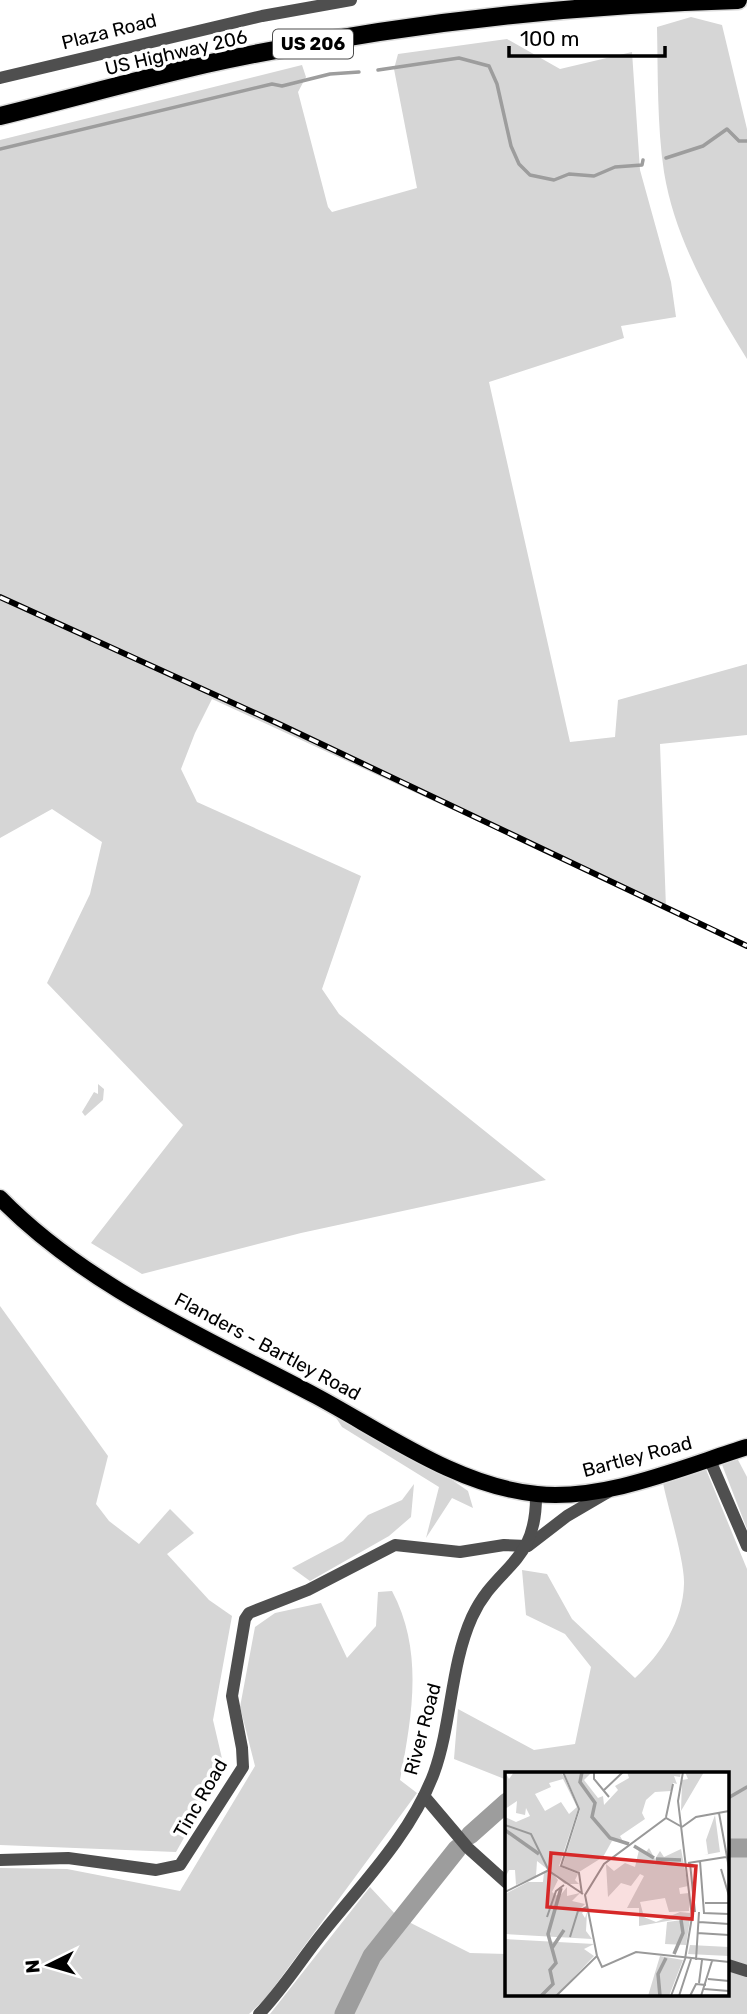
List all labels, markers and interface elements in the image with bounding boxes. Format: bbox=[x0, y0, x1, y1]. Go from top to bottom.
street label: Plaza Road bbox=[59, 9, 159, 54]
scale bar bbox=[509, 14, 665, 58]
street label: US Highway 206 bbox=[103, 25, 249, 80]
text: 100 m bbox=[520, 26, 579, 51]
road number: US 206 bbox=[273, 29, 353, 58]
street label: Flanders - Bartley Road bbox=[171, 1288, 365, 1405]
street label: Bartley Road bbox=[580, 1431, 694, 1482]
street label: River Road bbox=[399, 1681, 446, 1778]
street label: Tinc Road bbox=[169, 1755, 232, 1842]
inset map bbox=[505, 1772, 730, 1996]
north arrow bbox=[14, 1930, 84, 2000]
text: N bbox=[21, 1959, 45, 1974]

